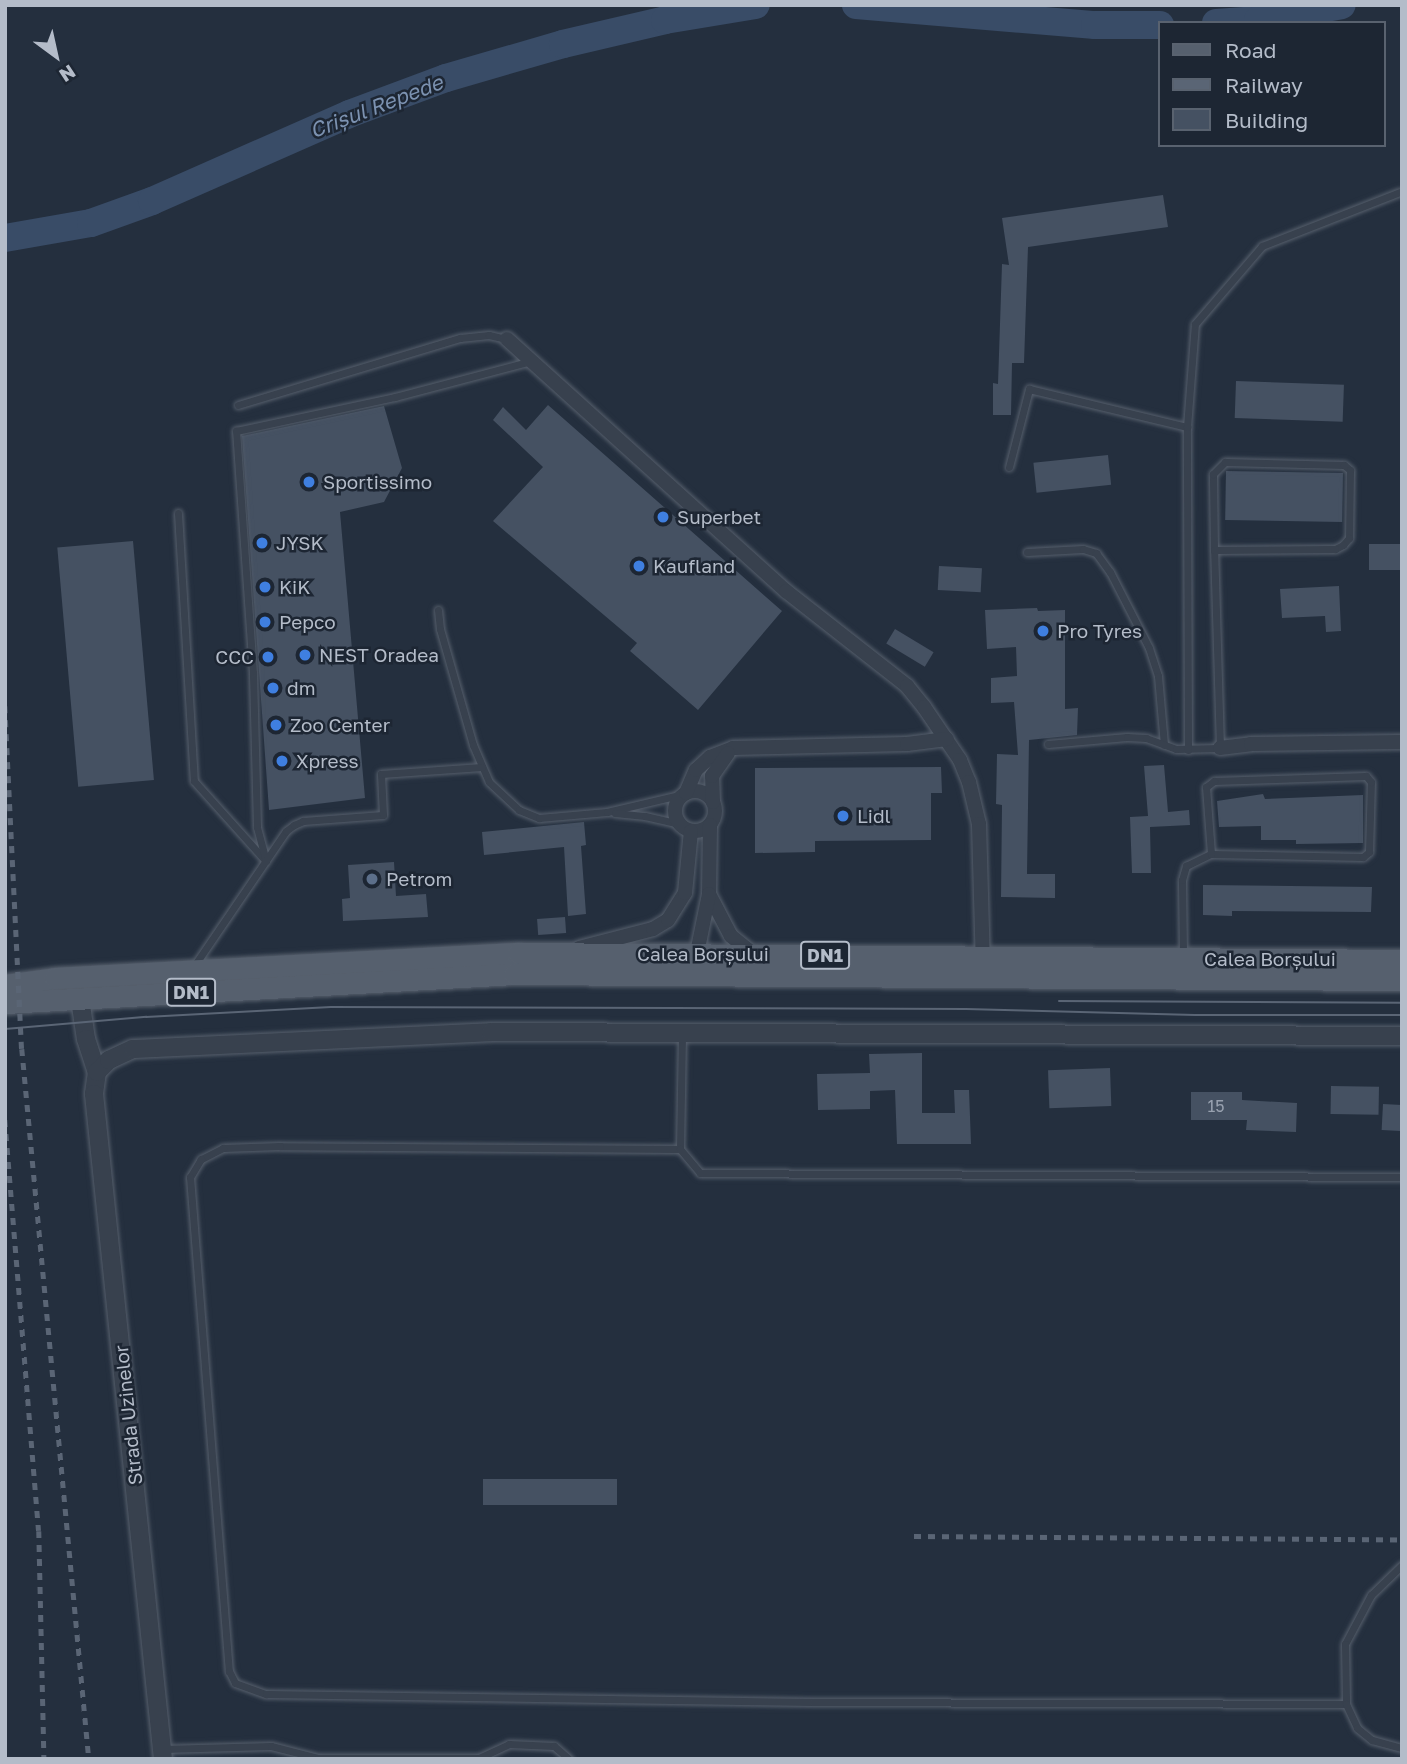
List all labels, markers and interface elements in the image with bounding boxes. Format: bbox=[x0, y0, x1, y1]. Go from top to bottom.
north arrow bbox=[21, 21, 91, 91]
legend bbox=[1158, 21, 1386, 147]
text: Road bbox=[1225, 37, 1276, 63]
text: N bbox=[55, 60, 80, 88]
water label: Crișul Repede bbox=[306, 69, 446, 143]
text: Railway bbox=[1225, 72, 1303, 98]
text: Building bbox=[1225, 107, 1308, 133]
place label: Sportissimo bbox=[323, 471, 432, 493]
marker: Sportissimo bbox=[301, 474, 317, 490]
place label: Superbet bbox=[677, 506, 761, 528]
marker: Superbet bbox=[655, 509, 671, 525]
place label: JYSK bbox=[276, 532, 324, 554]
marker: JYSK bbox=[254, 535, 270, 551]
place label: Kaufland bbox=[653, 555, 735, 577]
marker: Kaufland bbox=[631, 558, 647, 574]
place label: KiK bbox=[279, 576, 310, 598]
marker: KiK bbox=[257, 579, 273, 595]
place label: Pepco bbox=[279, 611, 336, 633]
marker: Pepco bbox=[257, 614, 273, 630]
place label: Pro Tyres bbox=[1057, 620, 1142, 642]
marker: Pro Tyres bbox=[1035, 623, 1051, 639]
place label: NEST Oradea bbox=[319, 644, 439, 666]
place label: CCC bbox=[215, 646, 254, 668]
marker: NEST Oradea bbox=[297, 647, 313, 663]
marker: CCC bbox=[260, 649, 276, 665]
place label: dm bbox=[287, 677, 315, 699]
marker: dm bbox=[265, 680, 281, 696]
place label: Zoo Center bbox=[290, 714, 390, 736]
marker: Zoo Center bbox=[268, 717, 284, 733]
place label: Xpress bbox=[296, 750, 359, 772]
marker: Xpress bbox=[274, 753, 290, 769]
place label: Lidl bbox=[857, 805, 891, 827]
marker: Lidl bbox=[835, 808, 851, 824]
place label: Petrom bbox=[386, 868, 452, 890]
marker: Petrom bbox=[364, 871, 380, 887]
road number: DN1 bbox=[799, 940, 851, 970]
street label: Calea Borșului bbox=[637, 943, 769, 965]
street label: Calea Borșului bbox=[1204, 948, 1336, 970]
road number: DN1 bbox=[165, 978, 217, 1007]
house number: 15 bbox=[1207, 1096, 1225, 1116]
street label: Strada Uzinelor bbox=[109, 1344, 147, 1486]

